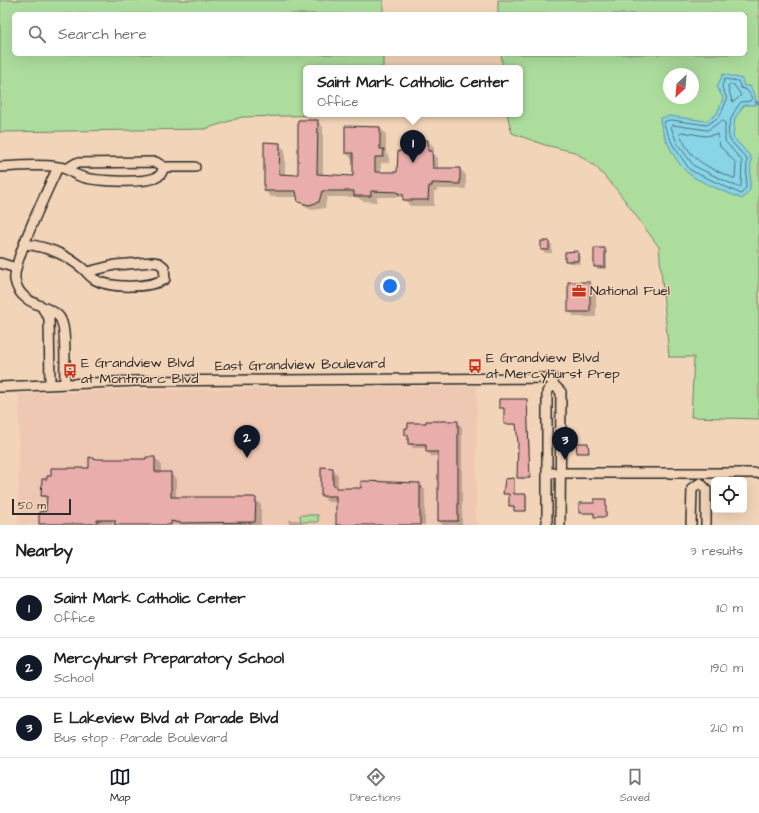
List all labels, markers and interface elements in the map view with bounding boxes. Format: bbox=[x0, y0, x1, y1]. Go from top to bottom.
search box bbox=[12, 12, 747, 56]
icon: search bbox=[26, 23, 48, 45]
text: Search here bbox=[58, 24, 147, 45]
popup bbox=[303, 65, 523, 117]
north arrow bbox=[663, 68, 699, 104]
text: Saint Mark Catholic Center bbox=[317, 72, 509, 93]
text: Office bbox=[317, 93, 359, 111]
pin: 1 bbox=[400, 130, 426, 163]
your location bbox=[380, 276, 400, 296]
place label: National Fuel bbox=[590, 281, 670, 301]
office icon: National Fuel bbox=[571, 283, 587, 299]
place label: E Grandview Blvd at Mercyhurst Prep bbox=[486, 348, 620, 384]
place label: E Grandview Blvd at Montmarc Blvd bbox=[81, 353, 198, 389]
street label: East Grandview Boulevard bbox=[215, 354, 385, 376]
bus stop icon: E Grandview Blvd at Mercyhurst Prep bbox=[467, 358, 483, 374]
bus stop icon: E Grandview Blvd at Montmarc Blvd bbox=[62, 363, 78, 379]
pin: 2 bbox=[234, 425, 260, 458]
pin: 3 bbox=[552, 427, 578, 460]
map controls bbox=[711, 477, 747, 513]
button: locate bbox=[711, 477, 747, 513]
scale bar bbox=[12, 497, 71, 516]
text: 50 m bbox=[18, 498, 46, 513]
text: Nearby bbox=[16, 539, 73, 563]
text: 3 results bbox=[690, 542, 743, 560]
text: Saint Mark Catholic Center bbox=[54, 588, 246, 609]
text: 1 bbox=[28, 599, 30, 617]
text: 110 m bbox=[716, 599, 743, 617]
text: Office bbox=[54, 609, 95, 627]
text: Mercyhurst Preparatory School bbox=[54, 648, 284, 669]
text: 2 bbox=[25, 659, 33, 677]
text: 190 m bbox=[710, 659, 743, 677]
text: School bbox=[54, 669, 94, 687]
text: E Lakeview Blvd at Parade Blvd bbox=[54, 708, 278, 729]
text: 3 bbox=[26, 719, 32, 737]
text: 210 m bbox=[710, 719, 743, 737]
text: Bus stop · Parade Boulevard bbox=[54, 729, 227, 747]
tab: Map bbox=[109, 766, 131, 805]
tab: Directions bbox=[350, 766, 401, 805]
tab: Saved bbox=[620, 766, 650, 805]

